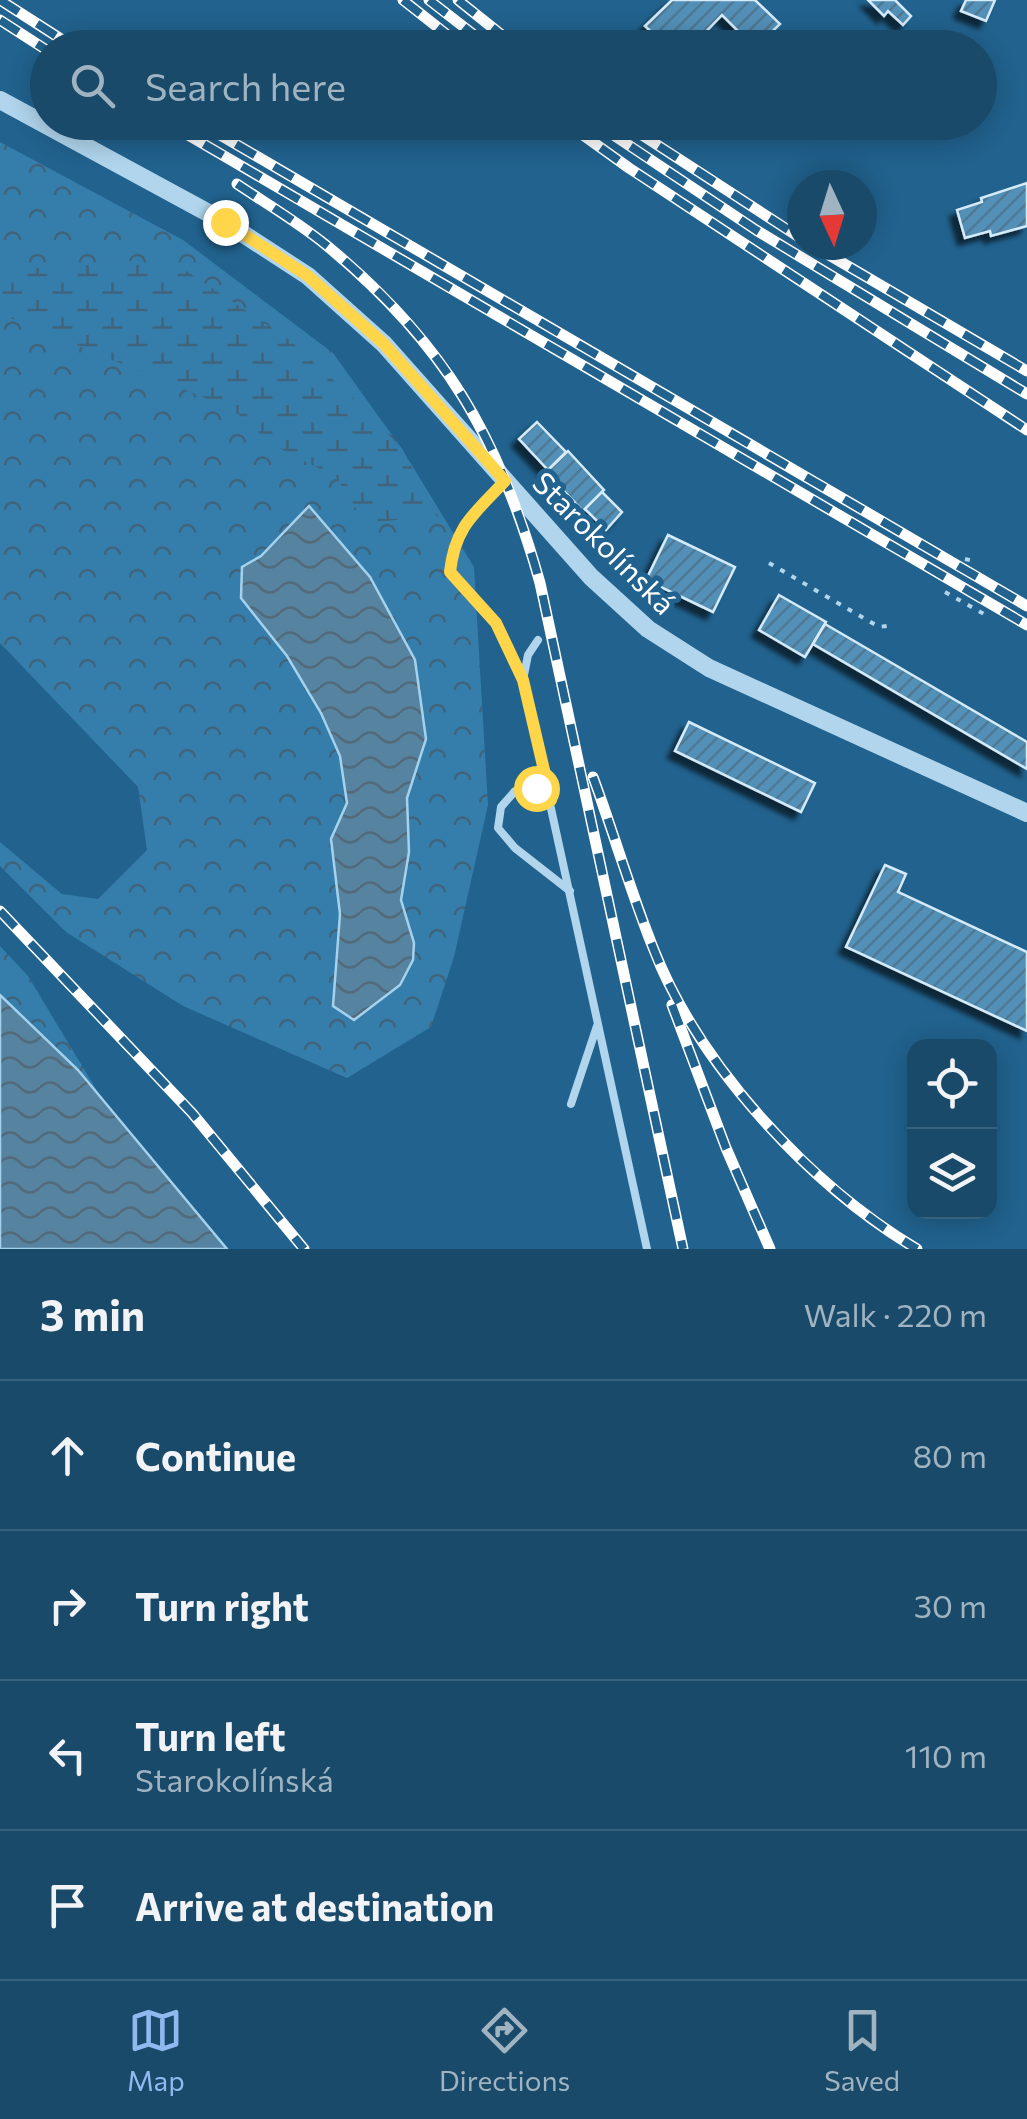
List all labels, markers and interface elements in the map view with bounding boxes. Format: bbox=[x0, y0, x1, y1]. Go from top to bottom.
search box bbox=[30, 30, 997, 140]
icon: search bbox=[65, 58, 120, 113]
text: Search here bbox=[145, 62, 346, 109]
north arrow bbox=[787, 170, 877, 260]
route end bbox=[203, 200, 249, 246]
street label: Starokolínská bbox=[526, 463, 684, 621]
route start bbox=[514, 766, 560, 812]
map controls bbox=[907, 1039, 997, 1219]
button: locate bbox=[907, 1039, 997, 1129]
button: layers bbox=[907, 1129, 997, 1219]
text: 3 min bbox=[40, 1288, 145, 1340]
text: Walk · 220 m bbox=[804, 1294, 987, 1334]
icon: ahead bbox=[40, 1428, 95, 1483]
text: Continue bbox=[135, 1432, 296, 1479]
text: 80 m bbox=[913, 1435, 987, 1475]
icon: right bbox=[40, 1578, 95, 1633]
text: Turn right bbox=[135, 1582, 309, 1629]
text: 30 m bbox=[914, 1585, 987, 1625]
text: Turn left bbox=[135, 1712, 286, 1759]
icon: left bbox=[40, 1728, 95, 1783]
text: 110 m bbox=[905, 1735, 987, 1775]
text: Starokolínská bbox=[135, 1759, 334, 1799]
icon: arrive bbox=[40, 1878, 95, 1933]
text: Arrive at destination bbox=[135, 1882, 494, 1929]
tab: Map bbox=[127, 2003, 185, 2097]
tab: Directions bbox=[439, 2003, 570, 2097]
tab: Saved bbox=[824, 2003, 900, 2097]

